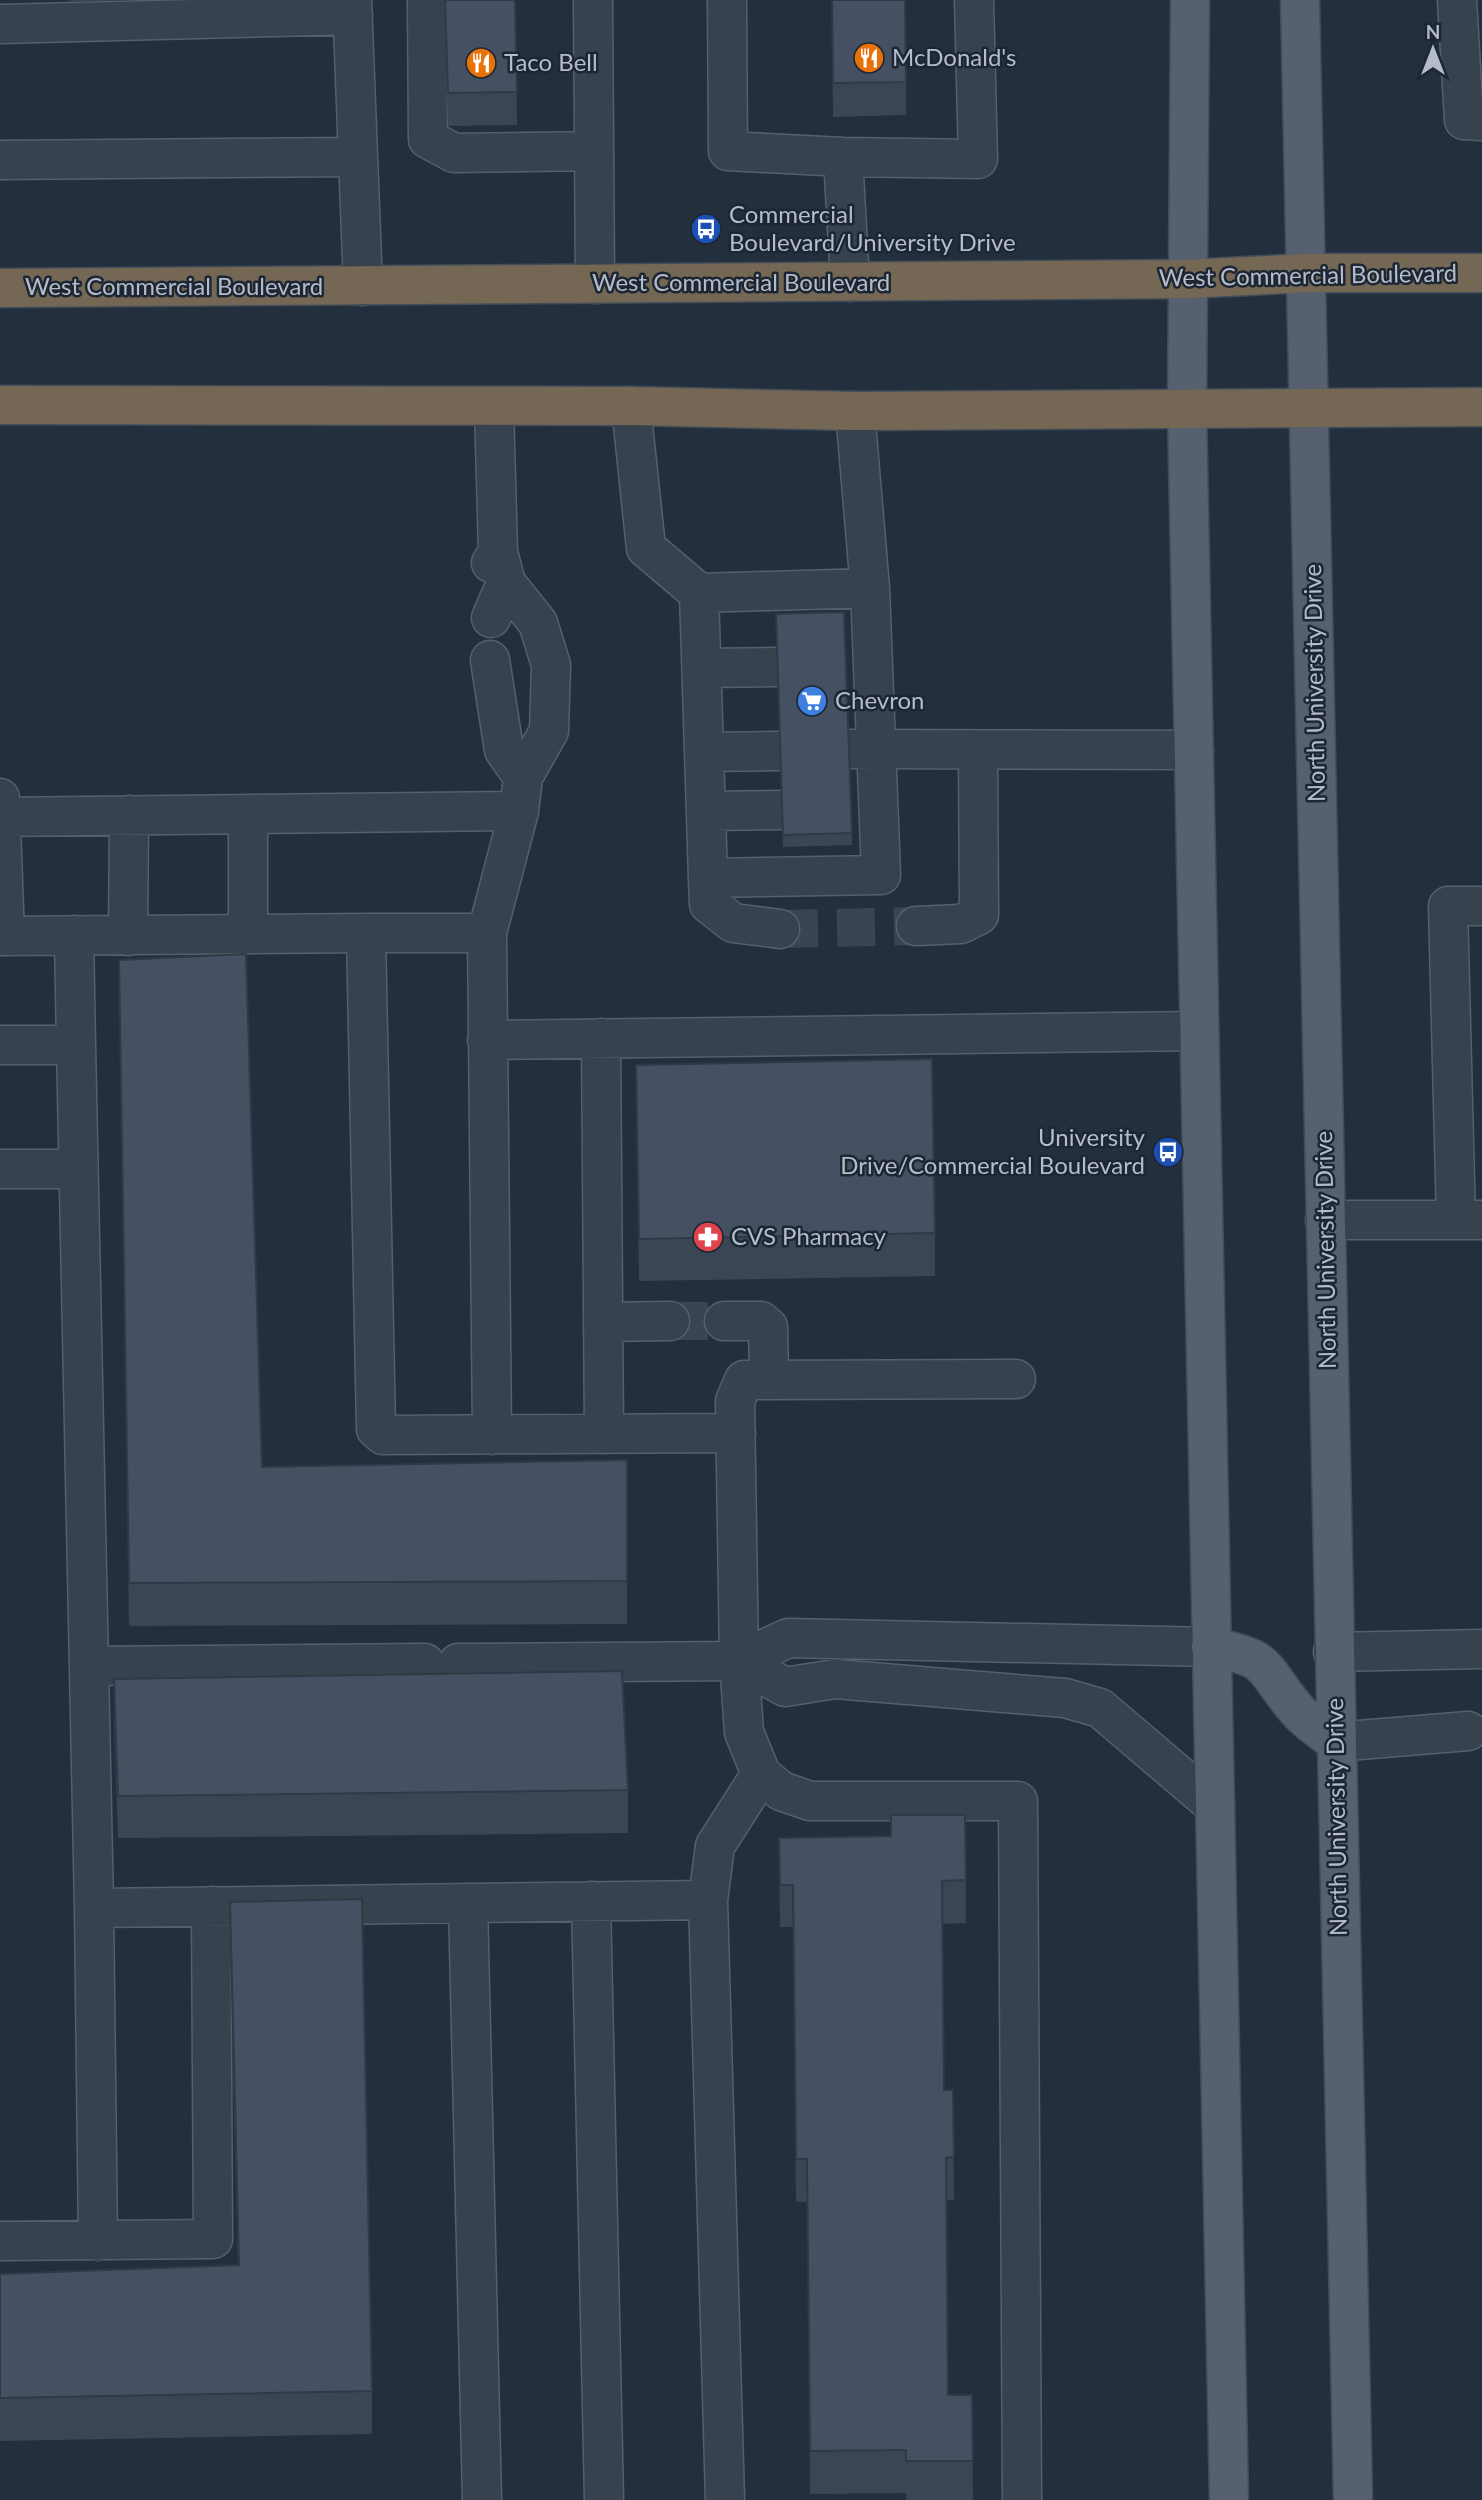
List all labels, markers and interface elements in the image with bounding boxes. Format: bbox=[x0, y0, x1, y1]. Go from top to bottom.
north arrow bbox=[1398, 14, 1468, 84]
text: N bbox=[1426, 20, 1440, 43]
restaurant icon: McDonald's bbox=[852, 41, 886, 75]
place label: McDonald's bbox=[892, 42, 1016, 71]
restaurant icon: Taco Bell bbox=[464, 46, 498, 80]
place label: Taco Bell bbox=[504, 47, 598, 76]
place label: Commercial Boulevard/University Drive bbox=[729, 199, 1016, 256]
bus stop icon: Commercial Boulevard/University Drive bbox=[689, 212, 723, 246]
street label: West Commercial Boulevard bbox=[1159, 257, 1457, 292]
street label: West Commercial Boulevard bbox=[592, 267, 890, 296]
street label: West Commercial Boulevard bbox=[25, 271, 323, 300]
street label: North University Drive bbox=[1297, 564, 1330, 802]
supermarket icon: Chevron bbox=[795, 684, 829, 718]
place label: Chevron bbox=[835, 685, 924, 714]
place label: University Drive/Commercial Boulevard bbox=[840, 1122, 1146, 1179]
street label: North University Drive bbox=[1308, 1131, 1341, 1369]
bus stop icon: University Drive/Commercial Boulevard bbox=[1151, 1135, 1185, 1169]
pharmacy icon: CVS Pharmacy bbox=[691, 1220, 725, 1254]
place label: CVS Pharmacy bbox=[731, 1221, 887, 1250]
street label: North University Drive bbox=[1319, 1698, 1352, 1936]

